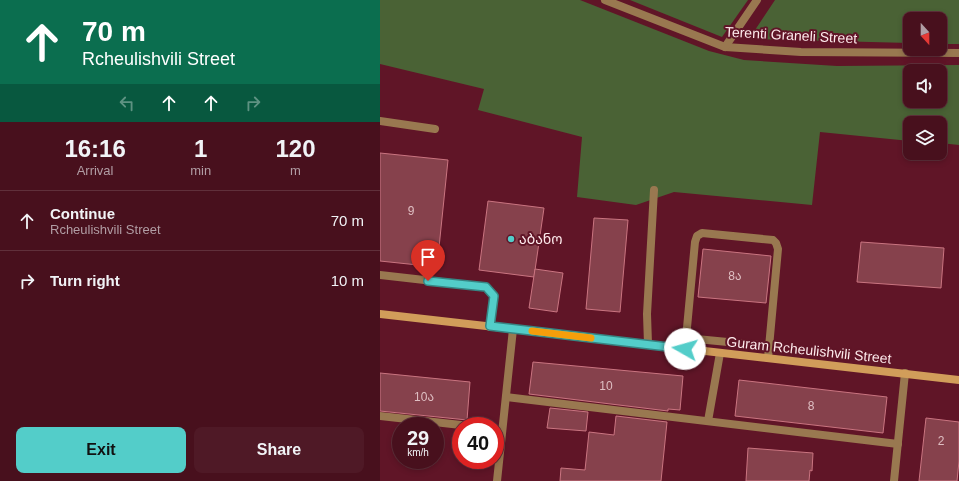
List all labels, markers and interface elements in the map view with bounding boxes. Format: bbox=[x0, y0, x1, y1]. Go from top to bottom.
north arrow bbox=[903, 12, 947, 56]
map controls bbox=[903, 12, 947, 160]
icon: ahead bbox=[16, 16, 68, 68]
text: 70 m bbox=[82, 16, 146, 47]
street label: Terenti Graneli Street bbox=[725, 24, 858, 46]
text: Rcheulishvili Street bbox=[82, 49, 235, 69]
button: sound bbox=[903, 64, 947, 108]
icon: left bbox=[116, 92, 138, 114]
icon: ahead bbox=[158, 92, 180, 114]
icon: ahead bbox=[200, 92, 222, 114]
icon: right bbox=[242, 92, 264, 114]
button: layers bbox=[903, 116, 947, 160]
text: 16:16 bbox=[64, 135, 126, 162]
text: 1 bbox=[194, 135, 207, 162]
text: 120 bbox=[276, 135, 316, 162]
text: Arrival bbox=[77, 163, 114, 178]
text: min bbox=[190, 163, 211, 178]
text: m bbox=[290, 163, 301, 178]
house number: 9 bbox=[408, 204, 415, 218]
text: Continue bbox=[50, 205, 115, 222]
icon: ahead bbox=[16, 210, 38, 232]
text: 70 m bbox=[331, 212, 364, 229]
text: Rcheulishvili Street bbox=[50, 222, 161, 237]
place label: აბანო bbox=[519, 231, 563, 247]
marker: აბანო bbox=[506, 234, 516, 244]
pin bbox=[411, 240, 445, 281]
icon: arrive bbox=[417, 246, 439, 268]
house number: 8ა bbox=[728, 269, 742, 283]
icon: right bbox=[16, 270, 38, 292]
text: Turn right bbox=[50, 272, 120, 289]
text: 10 m bbox=[331, 272, 364, 289]
position arrow bbox=[664, 328, 706, 370]
street label: Guram Rcheulishvili Street bbox=[726, 333, 892, 367]
house number: 10 bbox=[599, 379, 613, 393]
house number: 10ა bbox=[414, 390, 434, 404]
house number: 8 bbox=[808, 399, 815, 413]
speed limit sign: 40 bbox=[452, 417, 504, 469]
button: Exit bbox=[16, 427, 186, 473]
button: Share bbox=[194, 427, 364, 473]
text: 29 bbox=[407, 427, 429, 449]
house number: 2 bbox=[938, 434, 945, 448]
text: km/h bbox=[407, 447, 429, 458]

